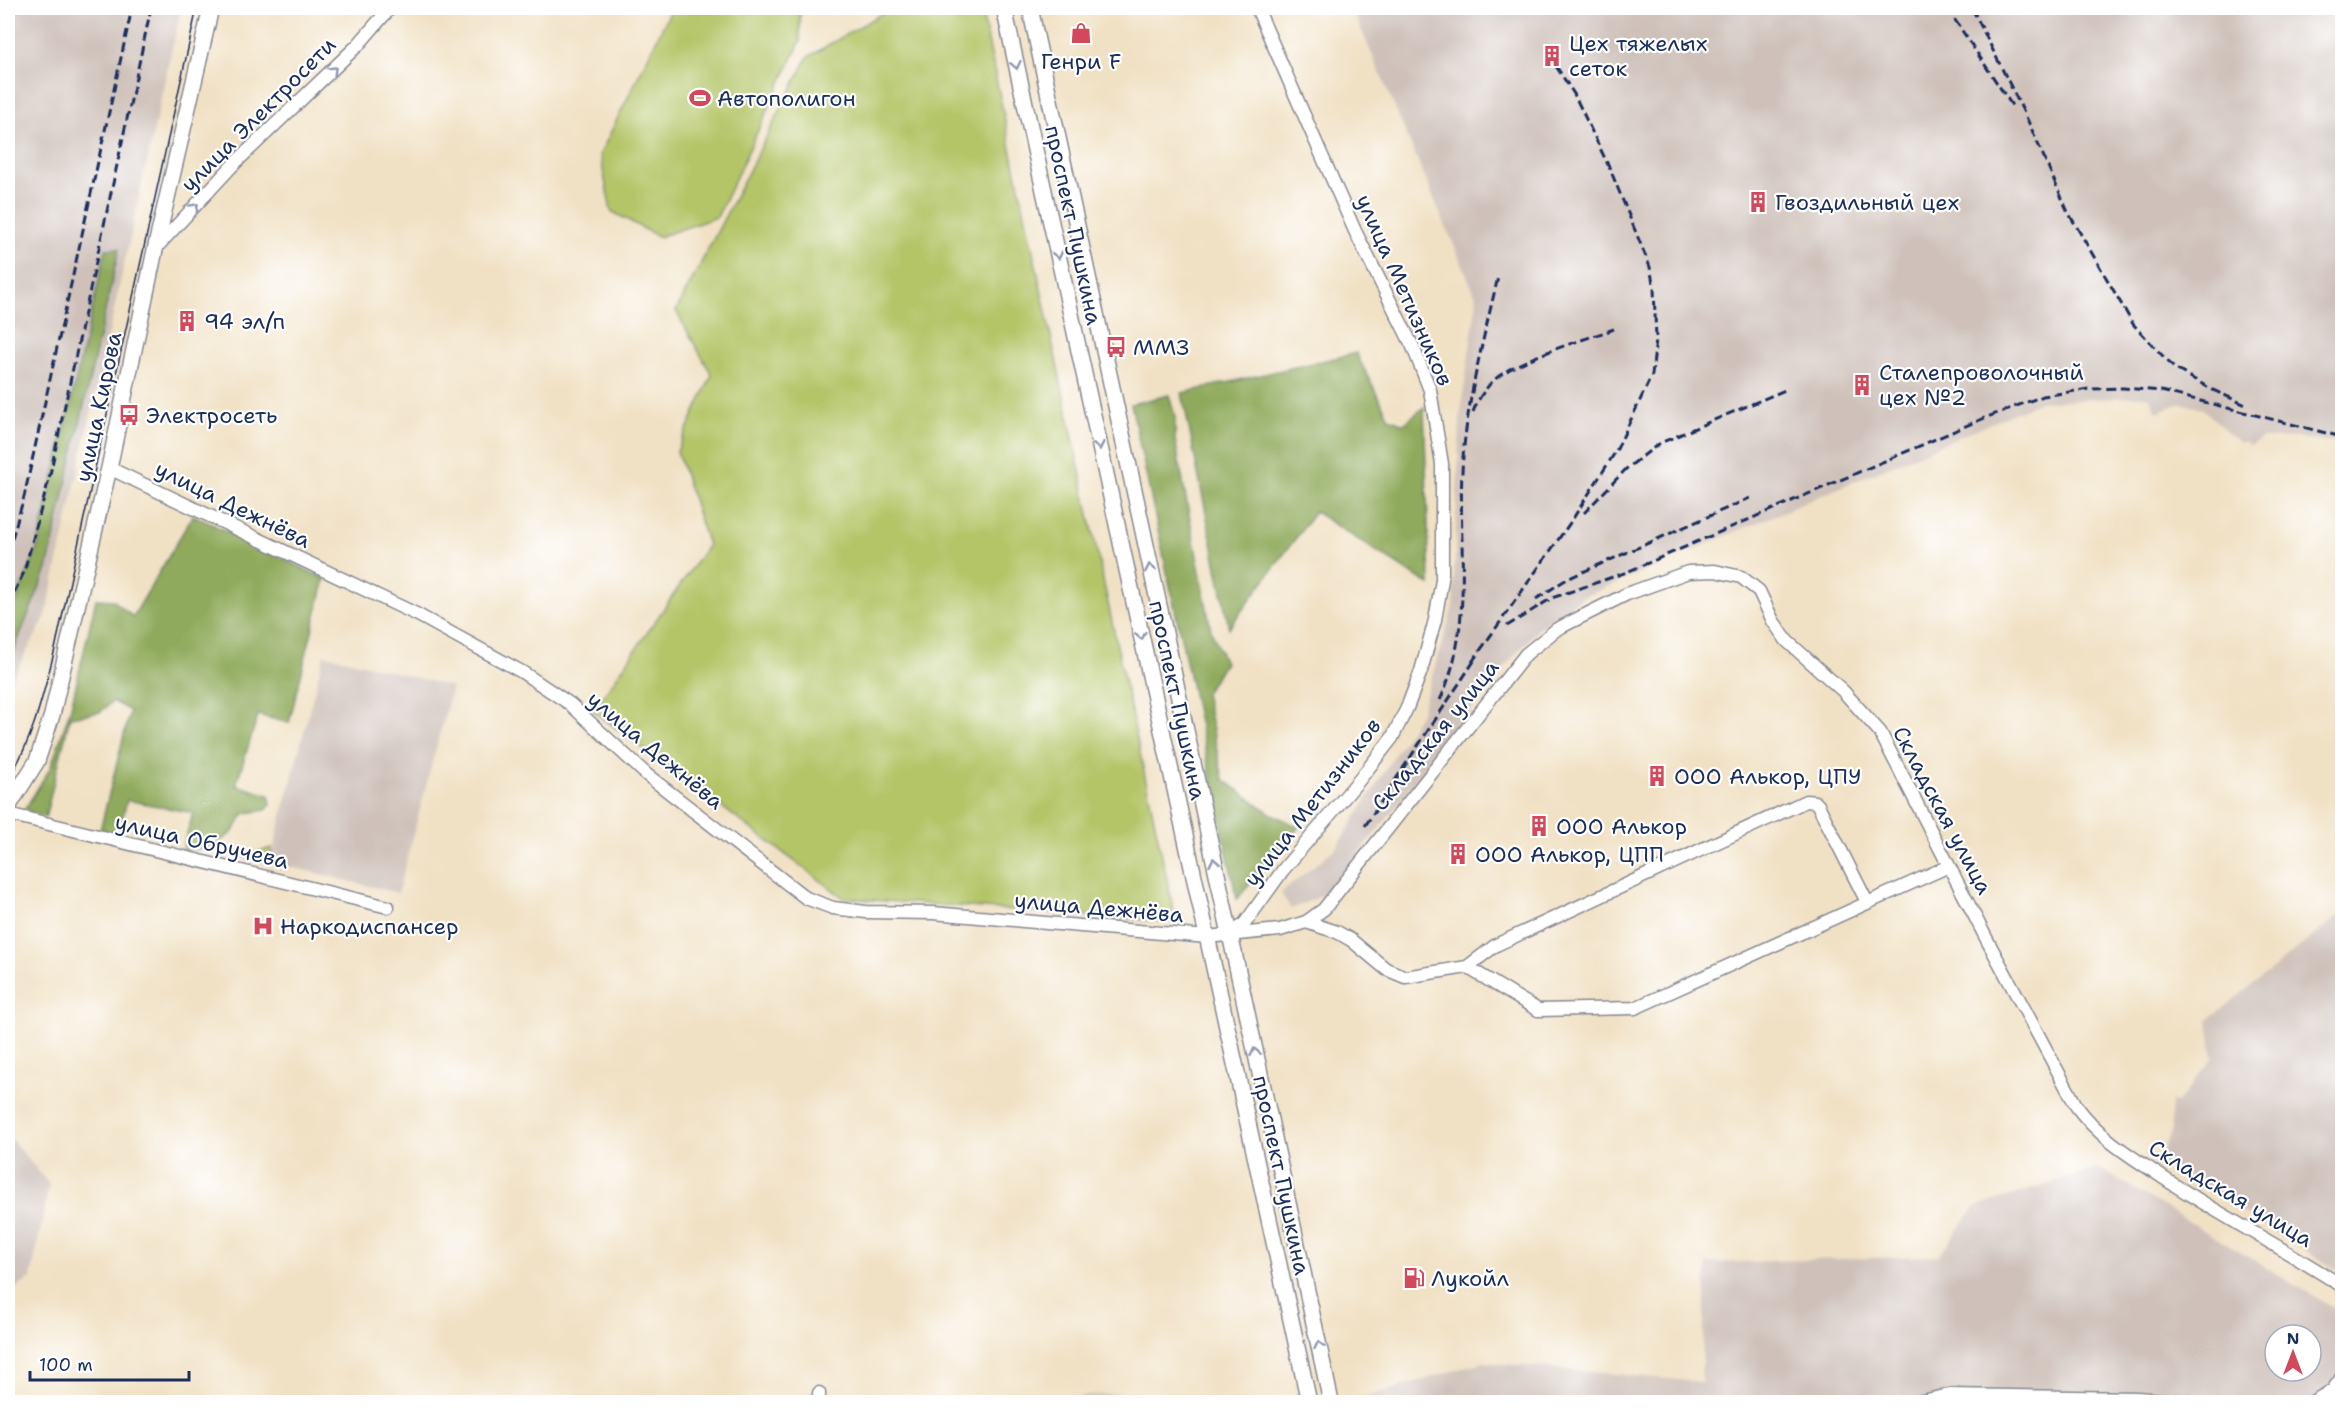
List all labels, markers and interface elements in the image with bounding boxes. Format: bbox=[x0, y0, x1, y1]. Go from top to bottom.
shop icon: Генри F bbox=[1069, 21, 1093, 45]
place label: Цех тяжелых сеток bbox=[1569, 29, 1708, 83]
street label: улица Электросети bbox=[175, 31, 342, 198]
building icon: Цех тяжелых сеток bbox=[1540, 44, 1564, 68]
place label: Генри F bbox=[1041, 47, 1121, 76]
one-way arrow bbox=[1009, 59, 1022, 69]
one-way arrow bbox=[326, 66, 337, 76]
place label: Автополигон bbox=[717, 84, 856, 113]
sports icon: Автополигон bbox=[688, 86, 712, 110]
street label: проспект Пушкина bbox=[1038, 123, 1109, 328]
place label: Гвоздильный цех bbox=[1775, 188, 1959, 217]
street label: улица Метизников bbox=[1349, 190, 1460, 390]
building icon: Гвоздильный цех bbox=[1746, 190, 1770, 214]
one-way arrow bbox=[187, 203, 198, 214]
one-way arrow bbox=[1050, 250, 1063, 260]
place label: 94 эл/п bbox=[204, 307, 285, 336]
building icon: 94 эл/п bbox=[175, 309, 199, 333]
street label: улица Кирова bbox=[68, 329, 129, 485]
place label: ММЗ bbox=[1133, 333, 1189, 362]
bus stop icon: ММЗ bbox=[1104, 335, 1128, 359]
place label: Сталепроволочный цех №2 bbox=[1879, 358, 2084, 412]
building icon: Сталепроволочный цех №2 bbox=[1850, 373, 1874, 397]
place label: Электросеть bbox=[146, 401, 277, 430]
bus stop icon: Электросеть bbox=[117, 403, 141, 427]
one-way arrow bbox=[1092, 440, 1105, 450]
street label: улица Дежнёва bbox=[150, 454, 316, 555]
one-way arrow bbox=[1144, 564, 1157, 574]
street label: проспект Пушкина bbox=[1142, 598, 1213, 803]
one-way arrow bbox=[1134, 631, 1147, 641]
street label: Складская улица bbox=[1365, 653, 1506, 817]
street label: улица Дежнёва bbox=[581, 685, 730, 816]
street label: улица Метизников bbox=[1237, 712, 1387, 893]
street label: Складская улица bbox=[1886, 721, 1999, 900]
place label: ООО Алькор, ЦПУ bbox=[1674, 762, 1862, 791]
building icon: ООО Алькор, ЦПУ bbox=[1645, 764, 1669, 788]
street label: улица Обручева bbox=[112, 807, 292, 876]
place label: ООО Алькор bbox=[1556, 812, 1687, 841]
building icon: ООО Алькор bbox=[1527, 814, 1551, 838]
place label: ООО Алькор, ЦПП bbox=[1475, 840, 1664, 869]
building icon: ООО Алькор, ЦПП bbox=[1446, 842, 1470, 866]
one-way arrow bbox=[1208, 857, 1221, 867]
street label: улица Дежнёва bbox=[1013, 886, 1185, 929]
place label: Наркодиспансер bbox=[280, 912, 459, 941]
hospital icon: Наркодиспансер bbox=[251, 914, 275, 938]
one-way arrow bbox=[1249, 1047, 1262, 1057]
street label: проспект Пушкина bbox=[1246, 1073, 1317, 1278]
street label: Складская улица bbox=[2143, 1133, 2318, 1254]
place label: Лукойл bbox=[1431, 1264, 1509, 1293]
fuel station icon: Лукойл bbox=[1402, 1266, 1426, 1290]
north arrow bbox=[2263, 1323, 2323, 1383]
text: N bbox=[2287, 1328, 2299, 1349]
one-way arrow bbox=[1313, 1341, 1326, 1351]
scale bar bbox=[30, 1344, 189, 1382]
text: 100 m bbox=[39, 1353, 93, 1377]

